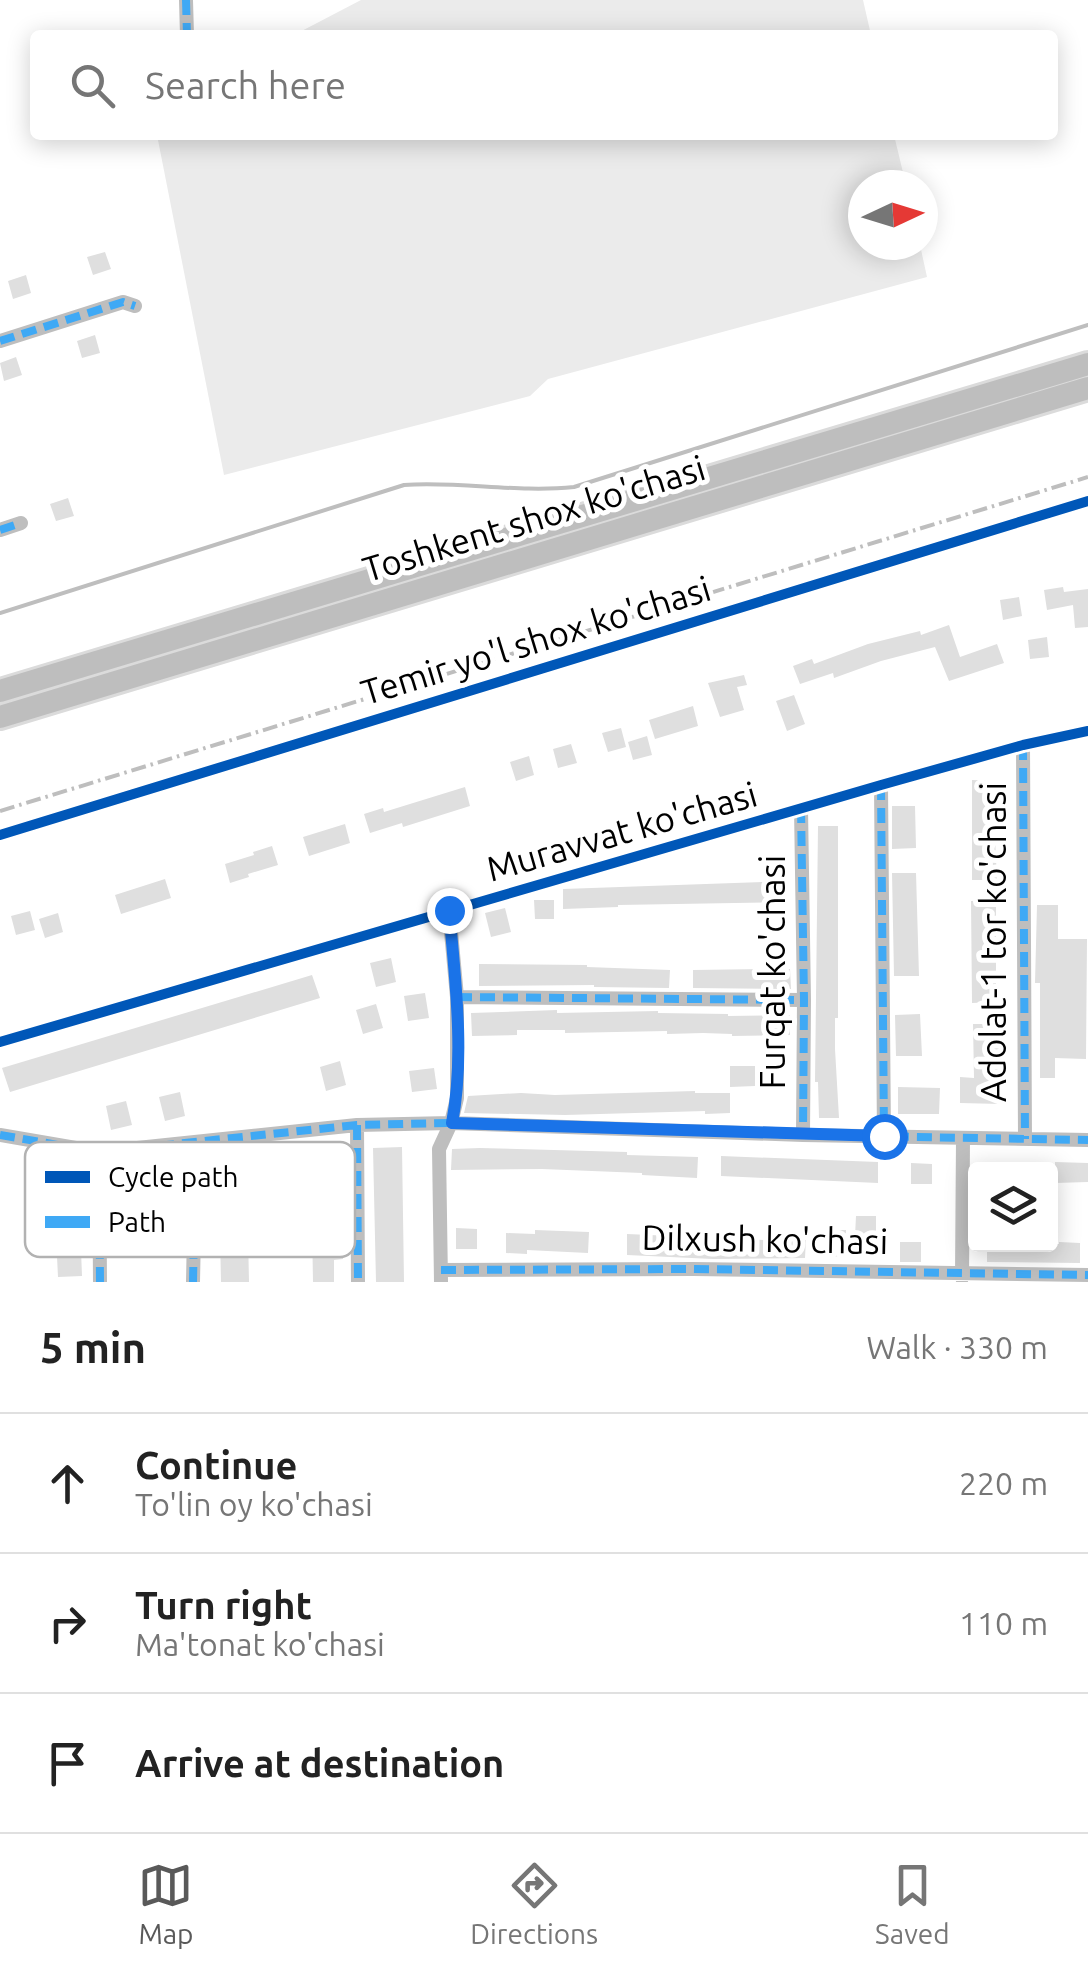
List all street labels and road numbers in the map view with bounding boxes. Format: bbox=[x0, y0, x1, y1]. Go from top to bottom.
street label: Toshkent shox ko'chasi bbox=[358, 447, 710, 589]
street label: Temir yo'l shox ko'chasi bbox=[356, 568, 715, 712]
street label: Muravvat ko'chasi bbox=[482, 773, 761, 889]
street label: Adolat-1 tor ko'chasi bbox=[973, 782, 1013, 1102]
street label: Furqat ko'chasi bbox=[752, 855, 792, 1089]
street label: Dilxush ko'chasi bbox=[641, 1217, 889, 1261]

